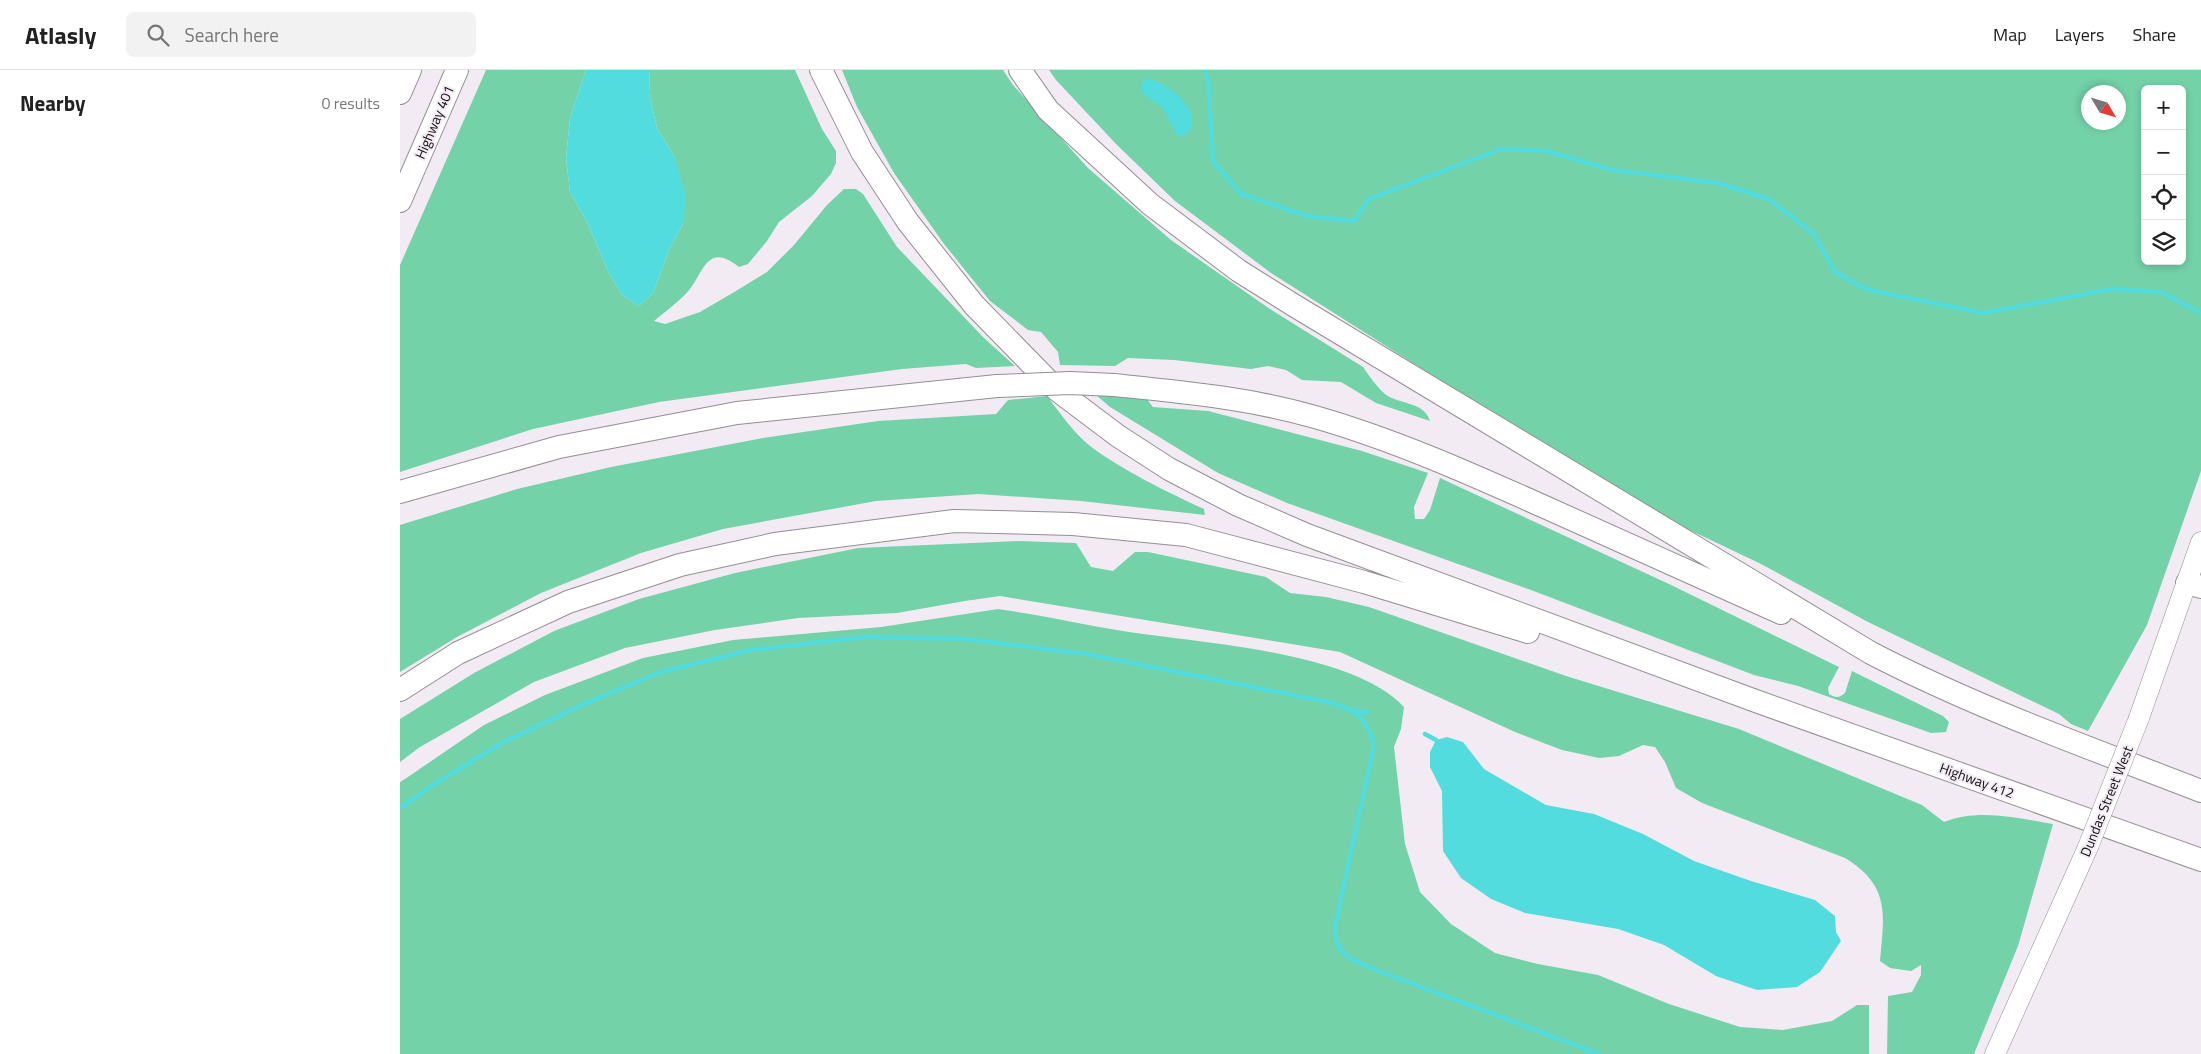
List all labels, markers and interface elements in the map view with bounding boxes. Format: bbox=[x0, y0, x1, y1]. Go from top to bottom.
search box bbox=[126, 12, 476, 57]
text: Atlasly bbox=[25, 17, 96, 53]
text: Search here bbox=[184, 20, 279, 49]
icon: search bbox=[144, 21, 172, 49]
text: Map bbox=[1993, 21, 2027, 48]
text: Layers bbox=[2055, 21, 2104, 48]
text: Share bbox=[2132, 21, 2176, 48]
street label: Highway 401 bbox=[409, 82, 459, 162]
north arrow bbox=[2081, 85, 2126, 130]
map controls bbox=[2141, 85, 2186, 265]
button: + bbox=[2141, 85, 2186, 130]
text: Nearby bbox=[20, 87, 85, 119]
text: 0 results bbox=[321, 91, 380, 115]
button: − bbox=[2141, 130, 2186, 175]
button: locate bbox=[2141, 175, 2186, 220]
button: layers bbox=[2141, 220, 2186, 265]
street label: Dundas Street West bbox=[2074, 742, 2138, 860]
street label: Highway 412 bbox=[1937, 757, 2017, 803]

